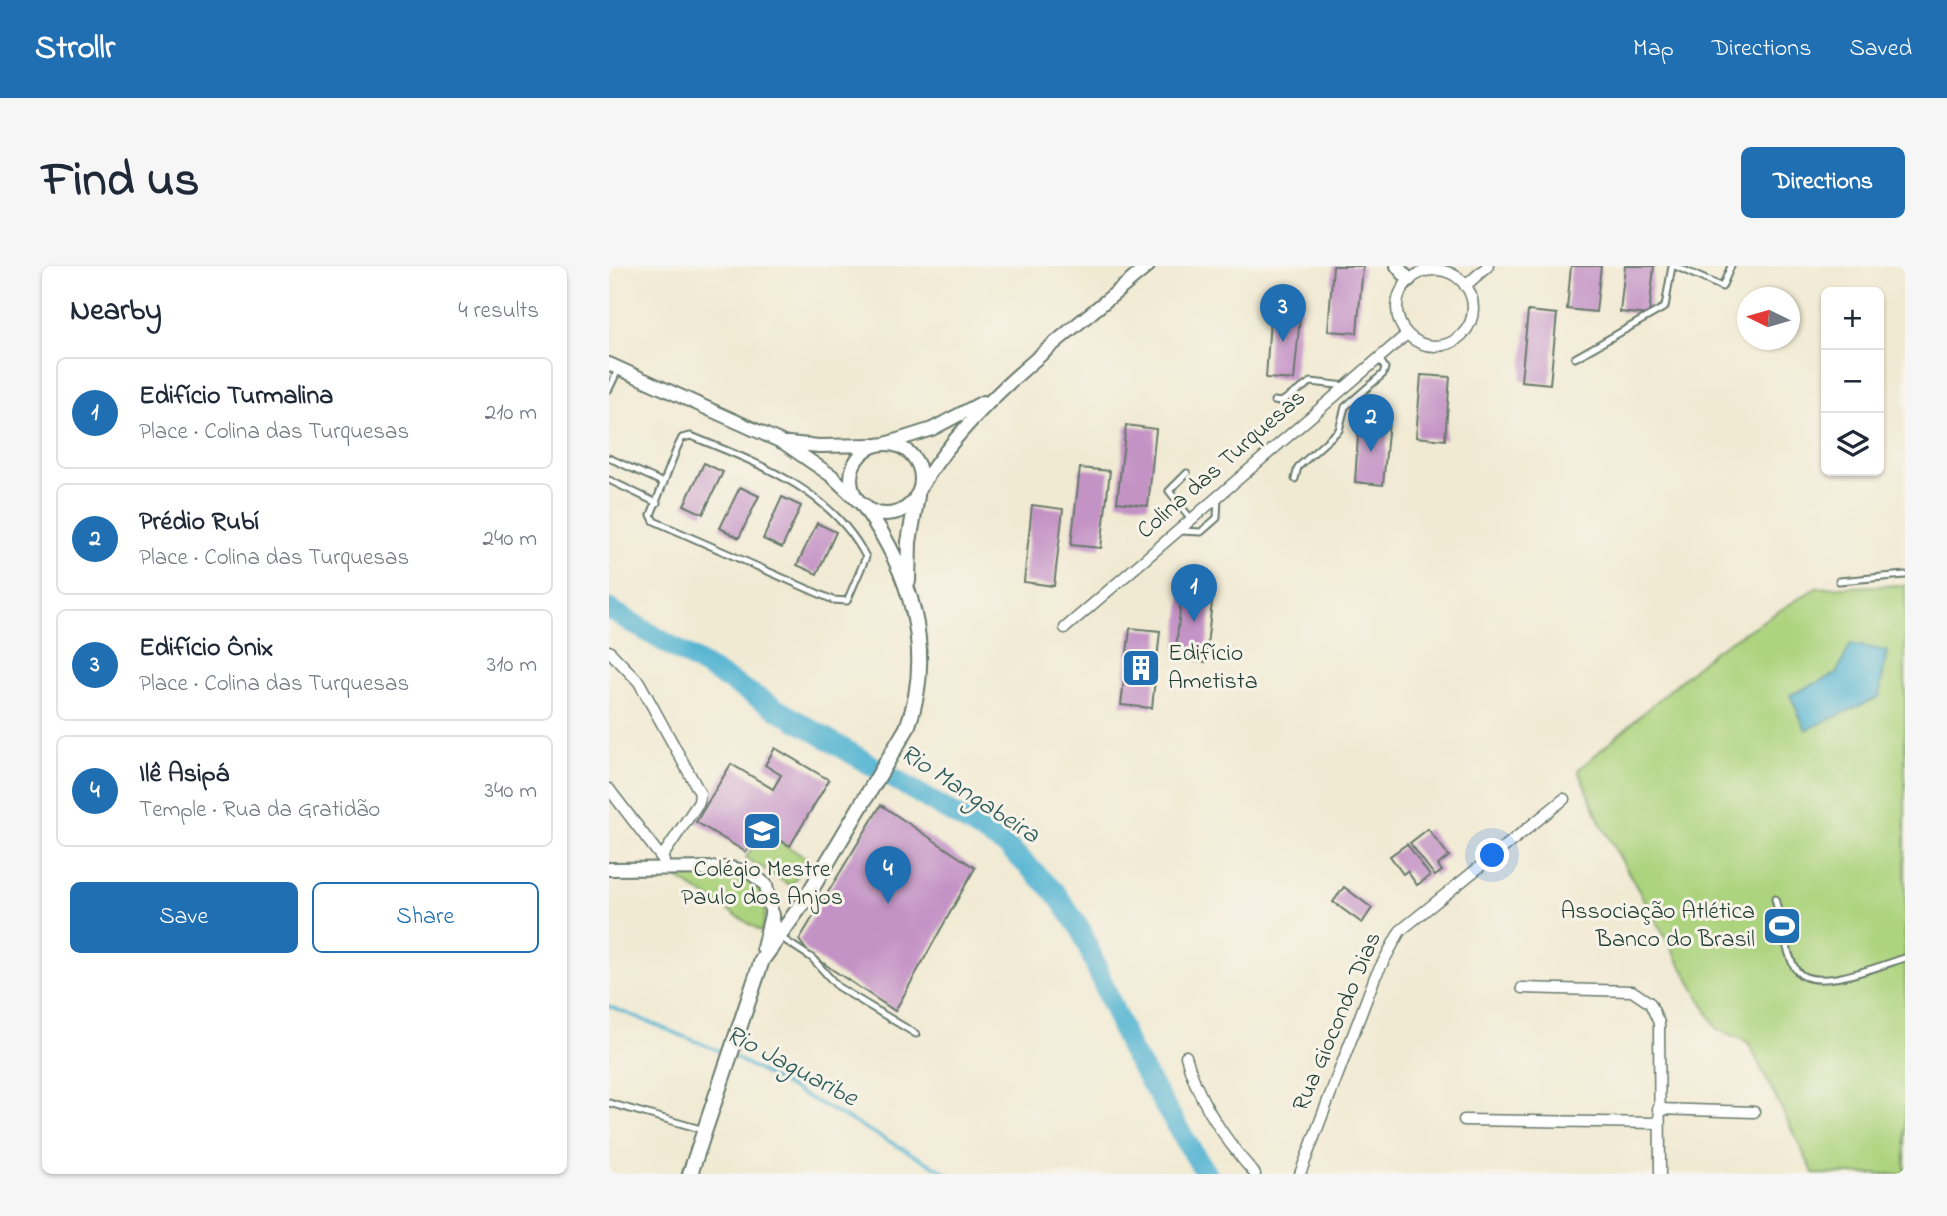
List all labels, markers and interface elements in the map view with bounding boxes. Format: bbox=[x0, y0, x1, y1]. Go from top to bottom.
text: Strollr bbox=[35, 25, 115, 73]
text: Map bbox=[1633, 32, 1674, 67]
text: Directions bbox=[1712, 32, 1811, 67]
text: Saved bbox=[1849, 32, 1912, 67]
text: Find us bbox=[42, 146, 199, 218]
button: Directions bbox=[1741, 147, 1905, 218]
pin: 3 bbox=[1260, 284, 1306, 342]
north arrow bbox=[1737, 287, 1800, 350]
map controls bbox=[1821, 287, 1884, 476]
button: + bbox=[1821, 287, 1884, 350]
text: Nearby bbox=[70, 290, 162, 334]
text: 4 results bbox=[458, 295, 539, 328]
button: − bbox=[1821, 350, 1884, 413]
text: Edifício Turmalina bbox=[139, 378, 333, 416]
street label: Colina das Turquesas bbox=[1130, 382, 1314, 548]
pin: 2 bbox=[1348, 394, 1394, 452]
text: 1 bbox=[91, 397, 99, 430]
text: 210 m bbox=[485, 397, 537, 430]
button: layers bbox=[1821, 413, 1884, 476]
text: Place · Colina das Turquesas bbox=[139, 416, 409, 449]
text: Prédio Rubí bbox=[139, 504, 259, 542]
text: 2 bbox=[89, 523, 101, 556]
text: 240 m bbox=[483, 523, 537, 556]
text: Place · Colina das Turquesas bbox=[139, 542, 409, 575]
pin: 1 bbox=[1171, 564, 1217, 622]
text: Edifício Ônix bbox=[139, 630, 273, 668]
place label: Edifício Ametista bbox=[1168, 637, 1258, 700]
building icon: Edifício Ametista bbox=[1120, 647, 1162, 689]
text: 3 bbox=[90, 649, 100, 682]
text: 310 m bbox=[487, 649, 537, 682]
text: Place · Colina das Turquesas bbox=[139, 668, 409, 701]
water label: Rio Mangabeira bbox=[892, 736, 1047, 855]
text: Ilê Asipá bbox=[139, 756, 229, 794]
text: 4 bbox=[90, 775, 100, 808]
text: 340 m bbox=[484, 775, 537, 808]
text: Temple · Rua da Gratidão bbox=[139, 794, 380, 827]
school or university icon: Colégio Mestre Paulo dos Anjos bbox=[741, 810, 783, 852]
your location bbox=[1475, 838, 1509, 872]
pin: 4 bbox=[865, 846, 911, 904]
place label: Colégio Mestre Paulo dos Anjos bbox=[681, 853, 843, 916]
button: Save bbox=[70, 882, 298, 953]
button: Share bbox=[312, 882, 539, 953]
place label: Associação Atlética Banco do Brasil bbox=[1560, 895, 1755, 958]
sports icon: Associação Atlética Banco do Brasil bbox=[1761, 905, 1803, 947]
street label: Rua Giocondo Dias bbox=[1284, 927, 1392, 1117]
water label: Rio Jaguaribe bbox=[718, 1016, 865, 1118]

